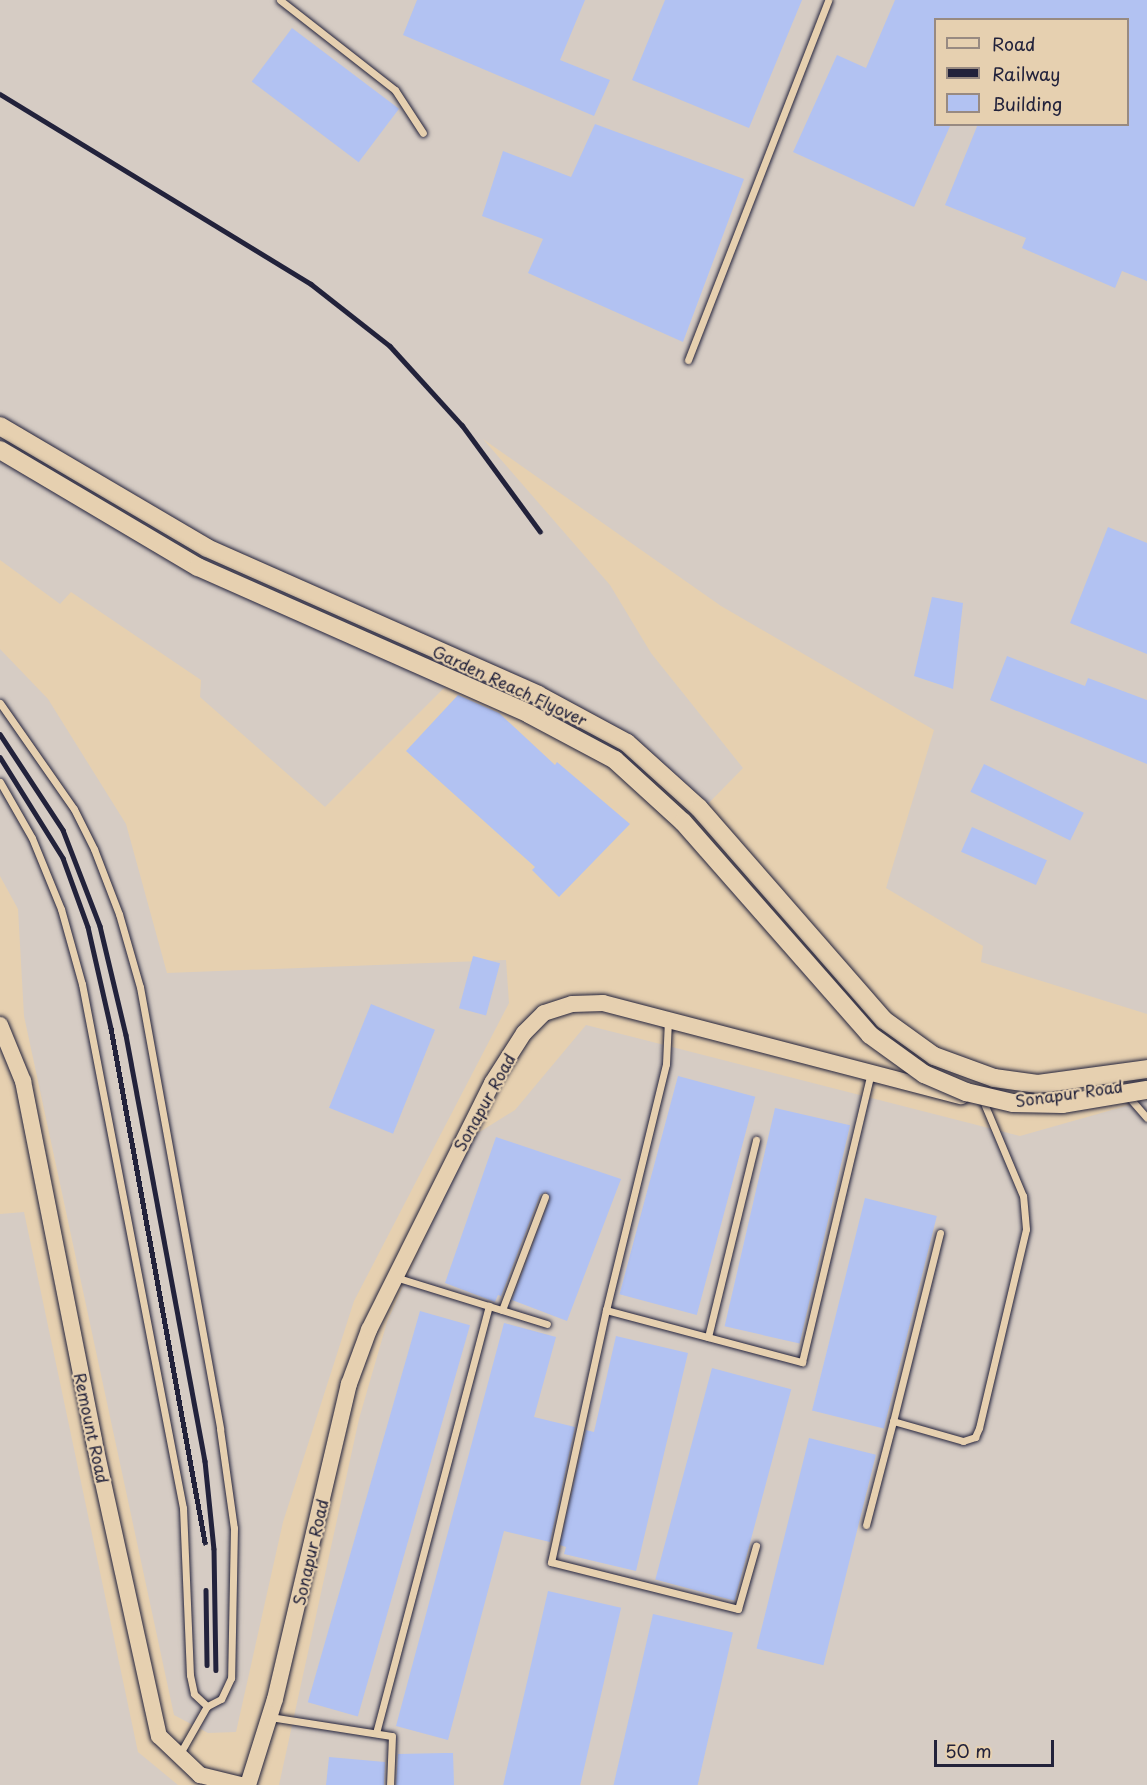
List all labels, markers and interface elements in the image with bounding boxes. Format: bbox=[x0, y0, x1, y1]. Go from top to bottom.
legend bbox=[934, 18, 1129, 126]
text: Road bbox=[992, 30, 1036, 57]
text: Railway bbox=[992, 60, 1060, 87]
text: Building bbox=[992, 90, 1062, 117]
street label: Garden Reach Flyover bbox=[430, 641, 590, 729]
street label: Sonapur Road bbox=[449, 1050, 519, 1154]
street label: Sonapur Road bbox=[1014, 1076, 1124, 1110]
street label: Remount Road bbox=[71, 1371, 113, 1485]
street label: Sonapur Road bbox=[288, 1497, 332, 1607]
scale bar bbox=[937, 1728, 1057, 1766]
text: 50 m bbox=[945, 1737, 992, 1764]

